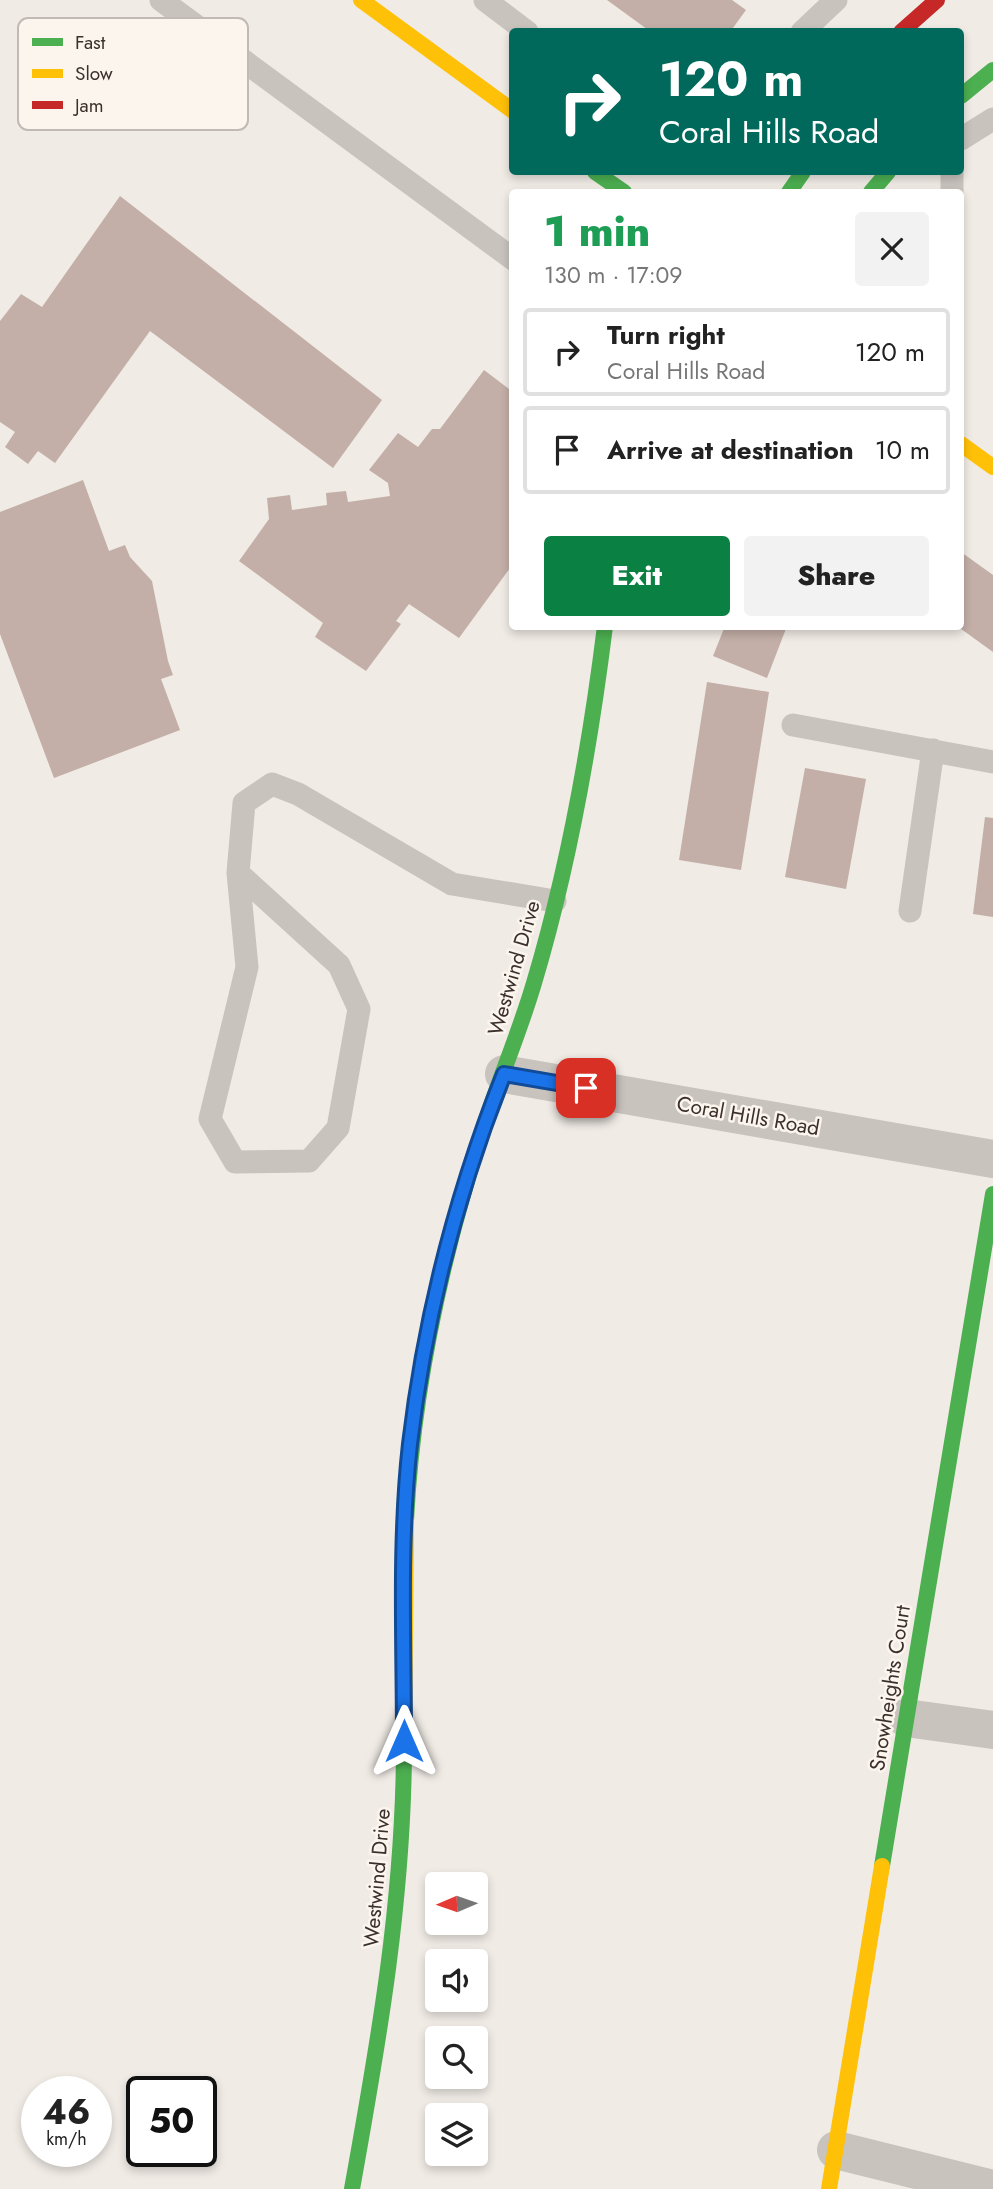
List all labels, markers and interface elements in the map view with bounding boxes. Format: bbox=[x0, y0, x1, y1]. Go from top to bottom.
legend bbox=[18, 18, 248, 130]
text: Fast bbox=[75, 29, 106, 56]
text: 120 m bbox=[659, 44, 803, 114]
icon: right bbox=[544, 56, 635, 147]
text: Slow bbox=[75, 60, 113, 87]
text: Jam bbox=[72, 92, 104, 119]
text: Coral Hills Road bbox=[659, 109, 879, 155]
text: 1 min bbox=[544, 201, 650, 262]
button: close bbox=[855, 212, 929, 286]
text: 130 m · 17:09 bbox=[544, 258, 683, 292]
text: Turn right bbox=[607, 316, 725, 354]
icon: right bbox=[548, 333, 586, 371]
text: 120 m bbox=[855, 333, 925, 371]
text: Coral Hills Road bbox=[607, 354, 765, 388]
icon: arrive bbox=[548, 431, 586, 469]
text: Arrive at destination bbox=[607, 431, 854, 469]
text: 10 m bbox=[875, 431, 930, 469]
button: Exit bbox=[544, 536, 730, 616]
button: Share bbox=[744, 536, 929, 616]
street label: Westwind Drive bbox=[480, 897, 548, 1039]
pin bbox=[556, 1058, 616, 1118]
icon: arrive bbox=[567, 1069, 605, 1107]
street label: Coral Hills Road bbox=[674, 1089, 822, 1143]
street label: Snowheights Court bbox=[862, 1603, 918, 1773]
position arrow bbox=[367, 1704, 441, 1778]
street label: Westwind Drive bbox=[356, 1807, 398, 1949]
north arrow bbox=[425, 1872, 488, 1936]
map controls bbox=[425, 1872, 488, 2166]
button: sound bbox=[425, 1949, 488, 2012]
button: search bbox=[425, 2026, 488, 2089]
speed limit sign: 50 bbox=[126, 2076, 217, 2167]
text: 46 bbox=[43, 2087, 90, 2137]
button: layers bbox=[425, 2103, 488, 2166]
text: km/h bbox=[46, 2126, 87, 2152]

